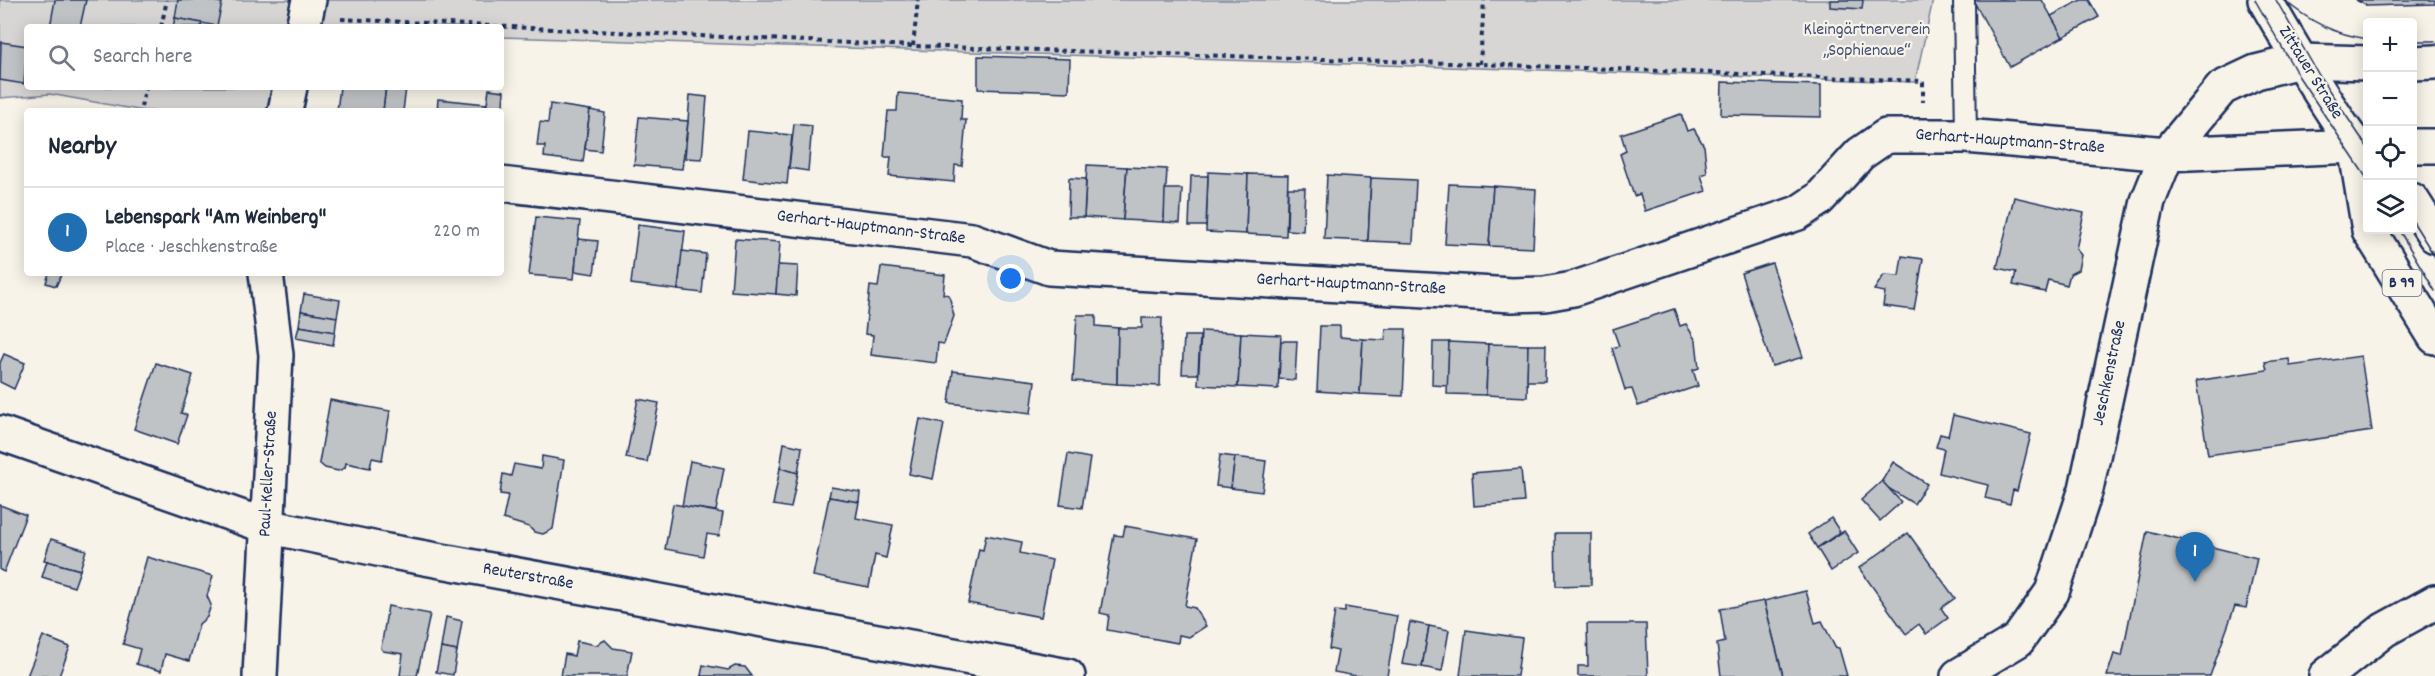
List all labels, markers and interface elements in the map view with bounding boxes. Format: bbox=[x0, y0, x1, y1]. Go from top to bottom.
park label: Kleingärtnerverein „Sophienaue“ bbox=[1804, 18, 1930, 64]
map controls bbox=[2363, 18, 2417, 234]
button: + bbox=[2363, 18, 2417, 72]
street label: Zittauer Straße bbox=[2271, 22, 2349, 124]
search box bbox=[24, 24, 504, 90]
icon: search bbox=[45, 41, 78, 74]
text: Search here bbox=[93, 42, 192, 73]
button: − bbox=[2363, 72, 2417, 126]
street label: Gerhart-Hauptmann-Straße bbox=[1914, 123, 2106, 161]
button: locate bbox=[2363, 126, 2417, 180]
text: Nearby bbox=[48, 129, 116, 166]
button: layers bbox=[2363, 180, 2417, 234]
text: Lebenspark "Am Weinberg" bbox=[105, 203, 326, 234]
street label: Gerhart-Hauptmann-Straße bbox=[775, 204, 967, 252]
text: 1 bbox=[65, 218, 70, 246]
text: 220 m bbox=[433, 218, 480, 246]
text: Place · Jeschkenstraße bbox=[105, 234, 278, 262]
your location bbox=[996, 264, 1025, 293]
street label: Gerhart-Hauptmann-Straße bbox=[1255, 268, 1447, 302]
road number: B 99 bbox=[2382, 270, 2422, 296]
street label: Jeschkenstraße bbox=[2087, 318, 2133, 428]
street label: Paul-Keller-Straße bbox=[253, 410, 285, 538]
pin: 1 bbox=[2176, 532, 2214, 582]
street label: Reuterstraße bbox=[481, 557, 575, 597]

